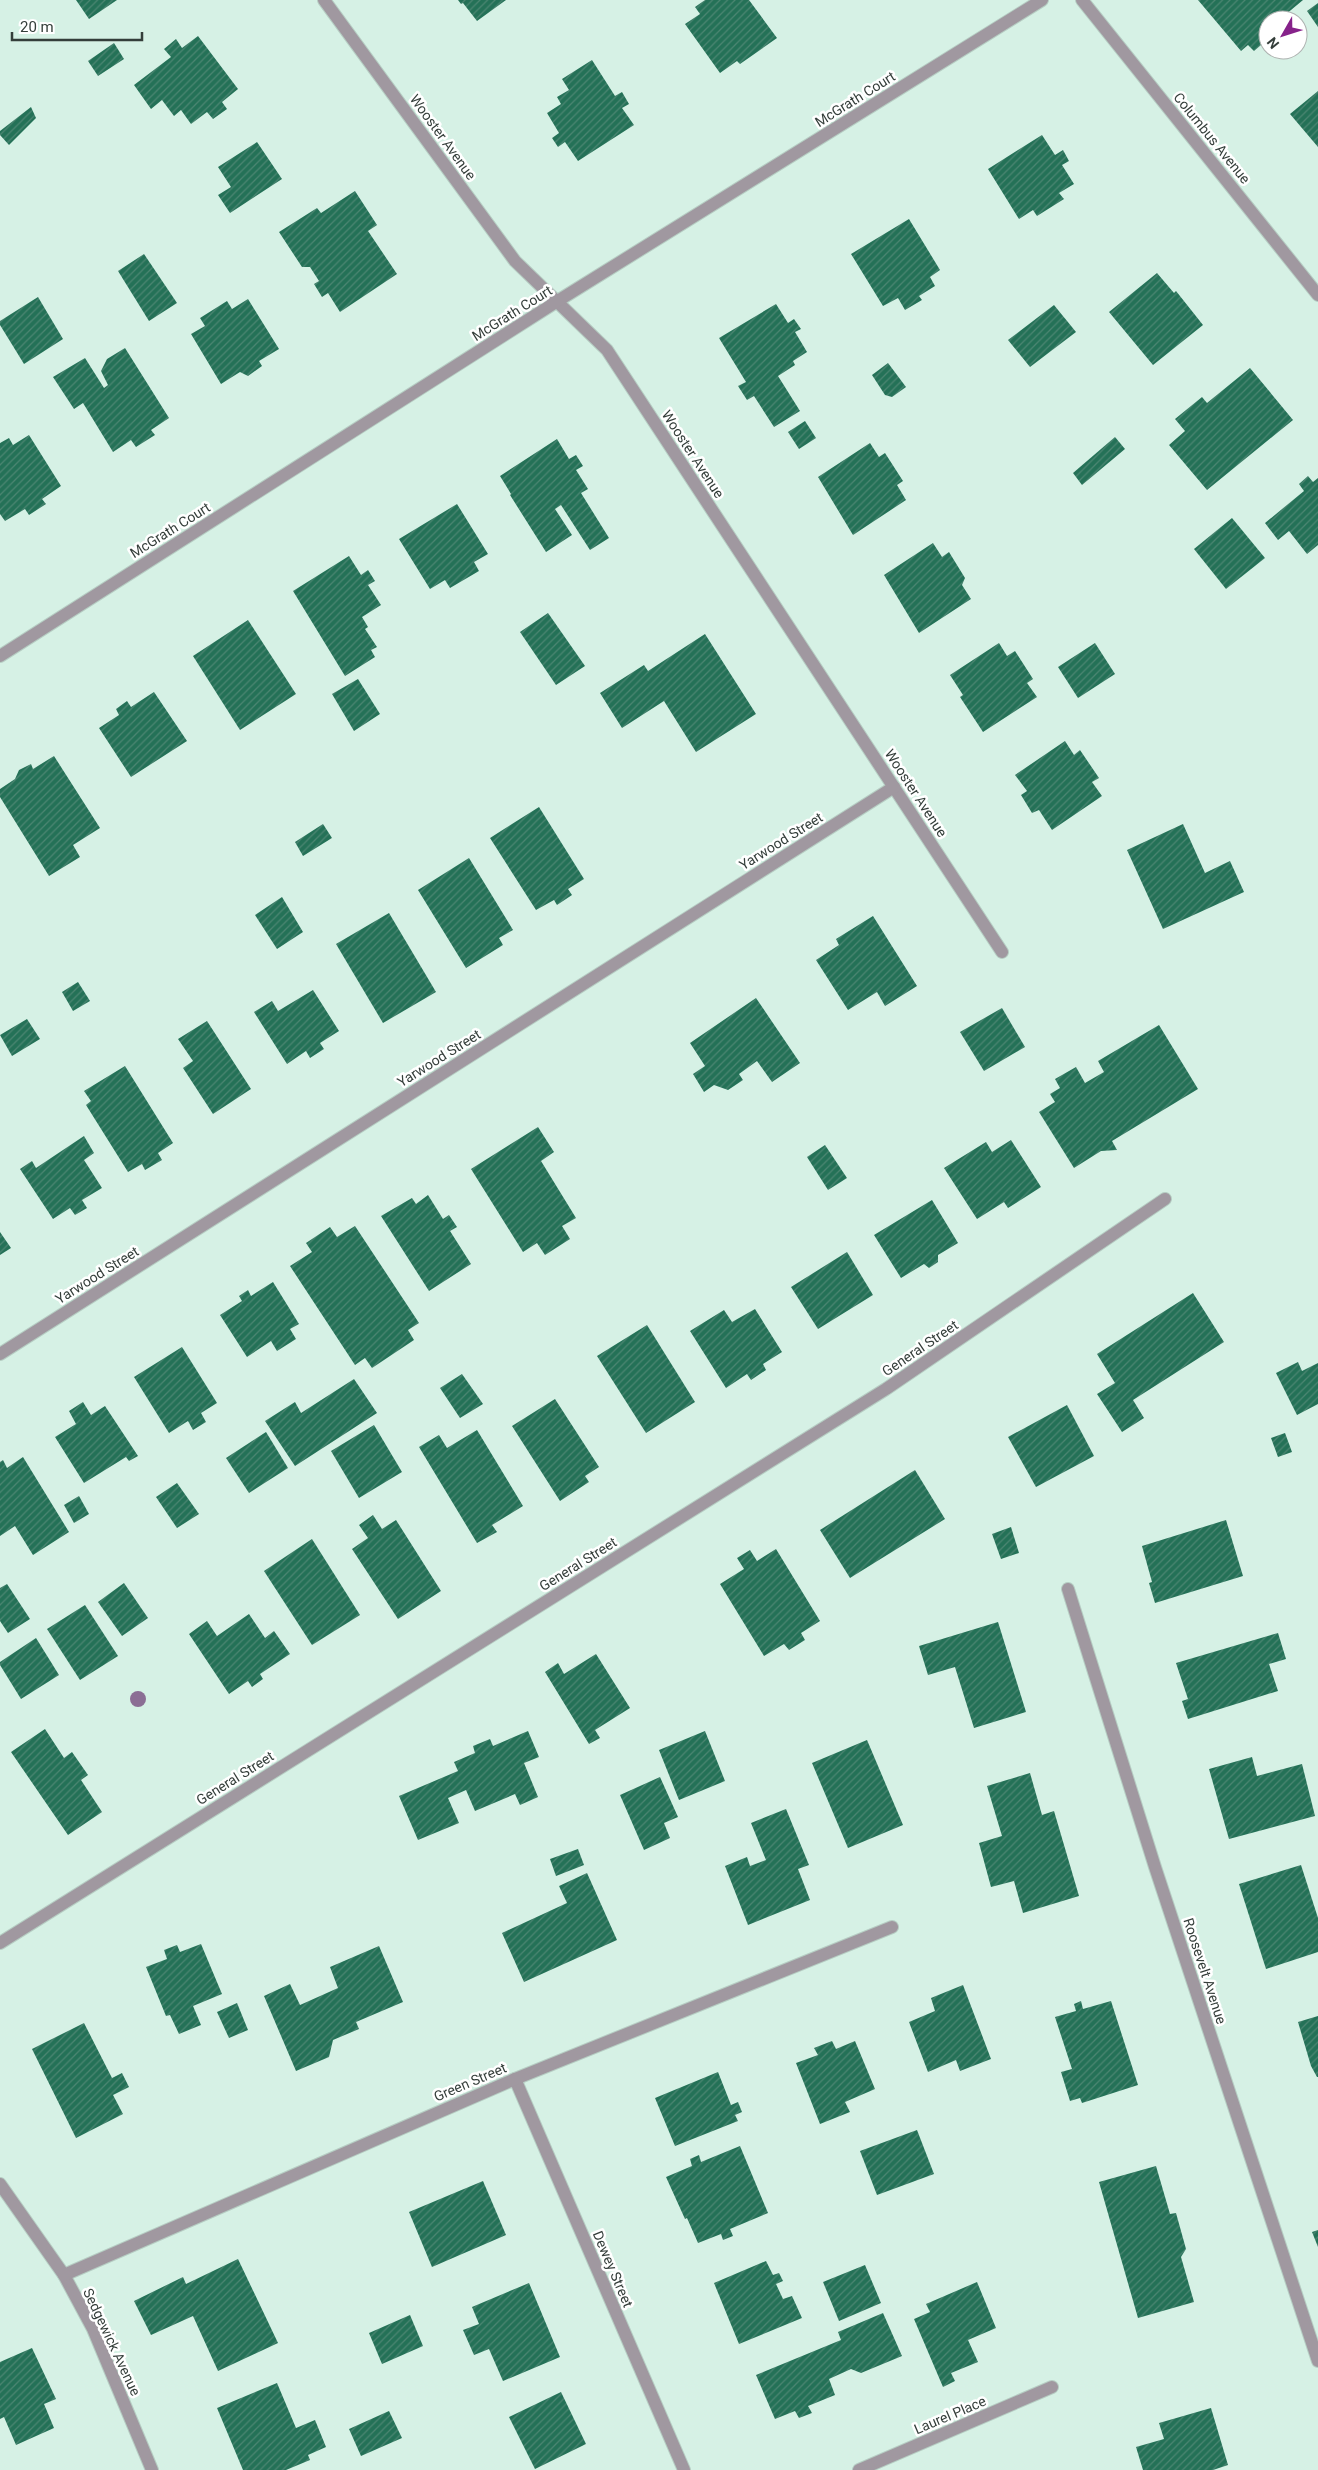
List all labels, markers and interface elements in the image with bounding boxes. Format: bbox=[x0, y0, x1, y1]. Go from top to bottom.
scale bar bbox=[12, 10, 142, 42]
north arrow bbox=[1258, 10, 1308, 60]
text: 20 m bbox=[20, 18, 54, 36]
text: N bbox=[1264, 34, 1282, 52]
street label: McGrath Court bbox=[812, 68, 898, 130]
street label: Columbus Avenue bbox=[1170, 89, 1254, 187]
street label: Wooster Avenue bbox=[407, 91, 479, 183]
street label: McGrath Court bbox=[469, 282, 555, 344]
street label: Wooster Avenue bbox=[659, 407, 727, 501]
street label: McGrath Court bbox=[127, 499, 213, 561]
street label: Wooster Avenue bbox=[882, 746, 950, 840]
street label: Yarwood Street bbox=[736, 809, 826, 873]
street label: Yarwood Street bbox=[394, 1026, 484, 1090]
street label: Yarwood Street bbox=[52, 1243, 142, 1307]
street label: General Street bbox=[879, 1317, 961, 1379]
street label: General Street bbox=[536, 1534, 620, 1594]
street label: General Street bbox=[193, 1748, 277, 1808]
street label: Roosevelt Avenue bbox=[1180, 1916, 1230, 2026]
street label: Green Street bbox=[431, 2059, 509, 2104]
street label: Dewey Street bbox=[590, 2228, 636, 2310]
street label: Sedgewick Avenue bbox=[80, 2286, 144, 2398]
street label: Laurel Place bbox=[912, 2393, 988, 2437]

